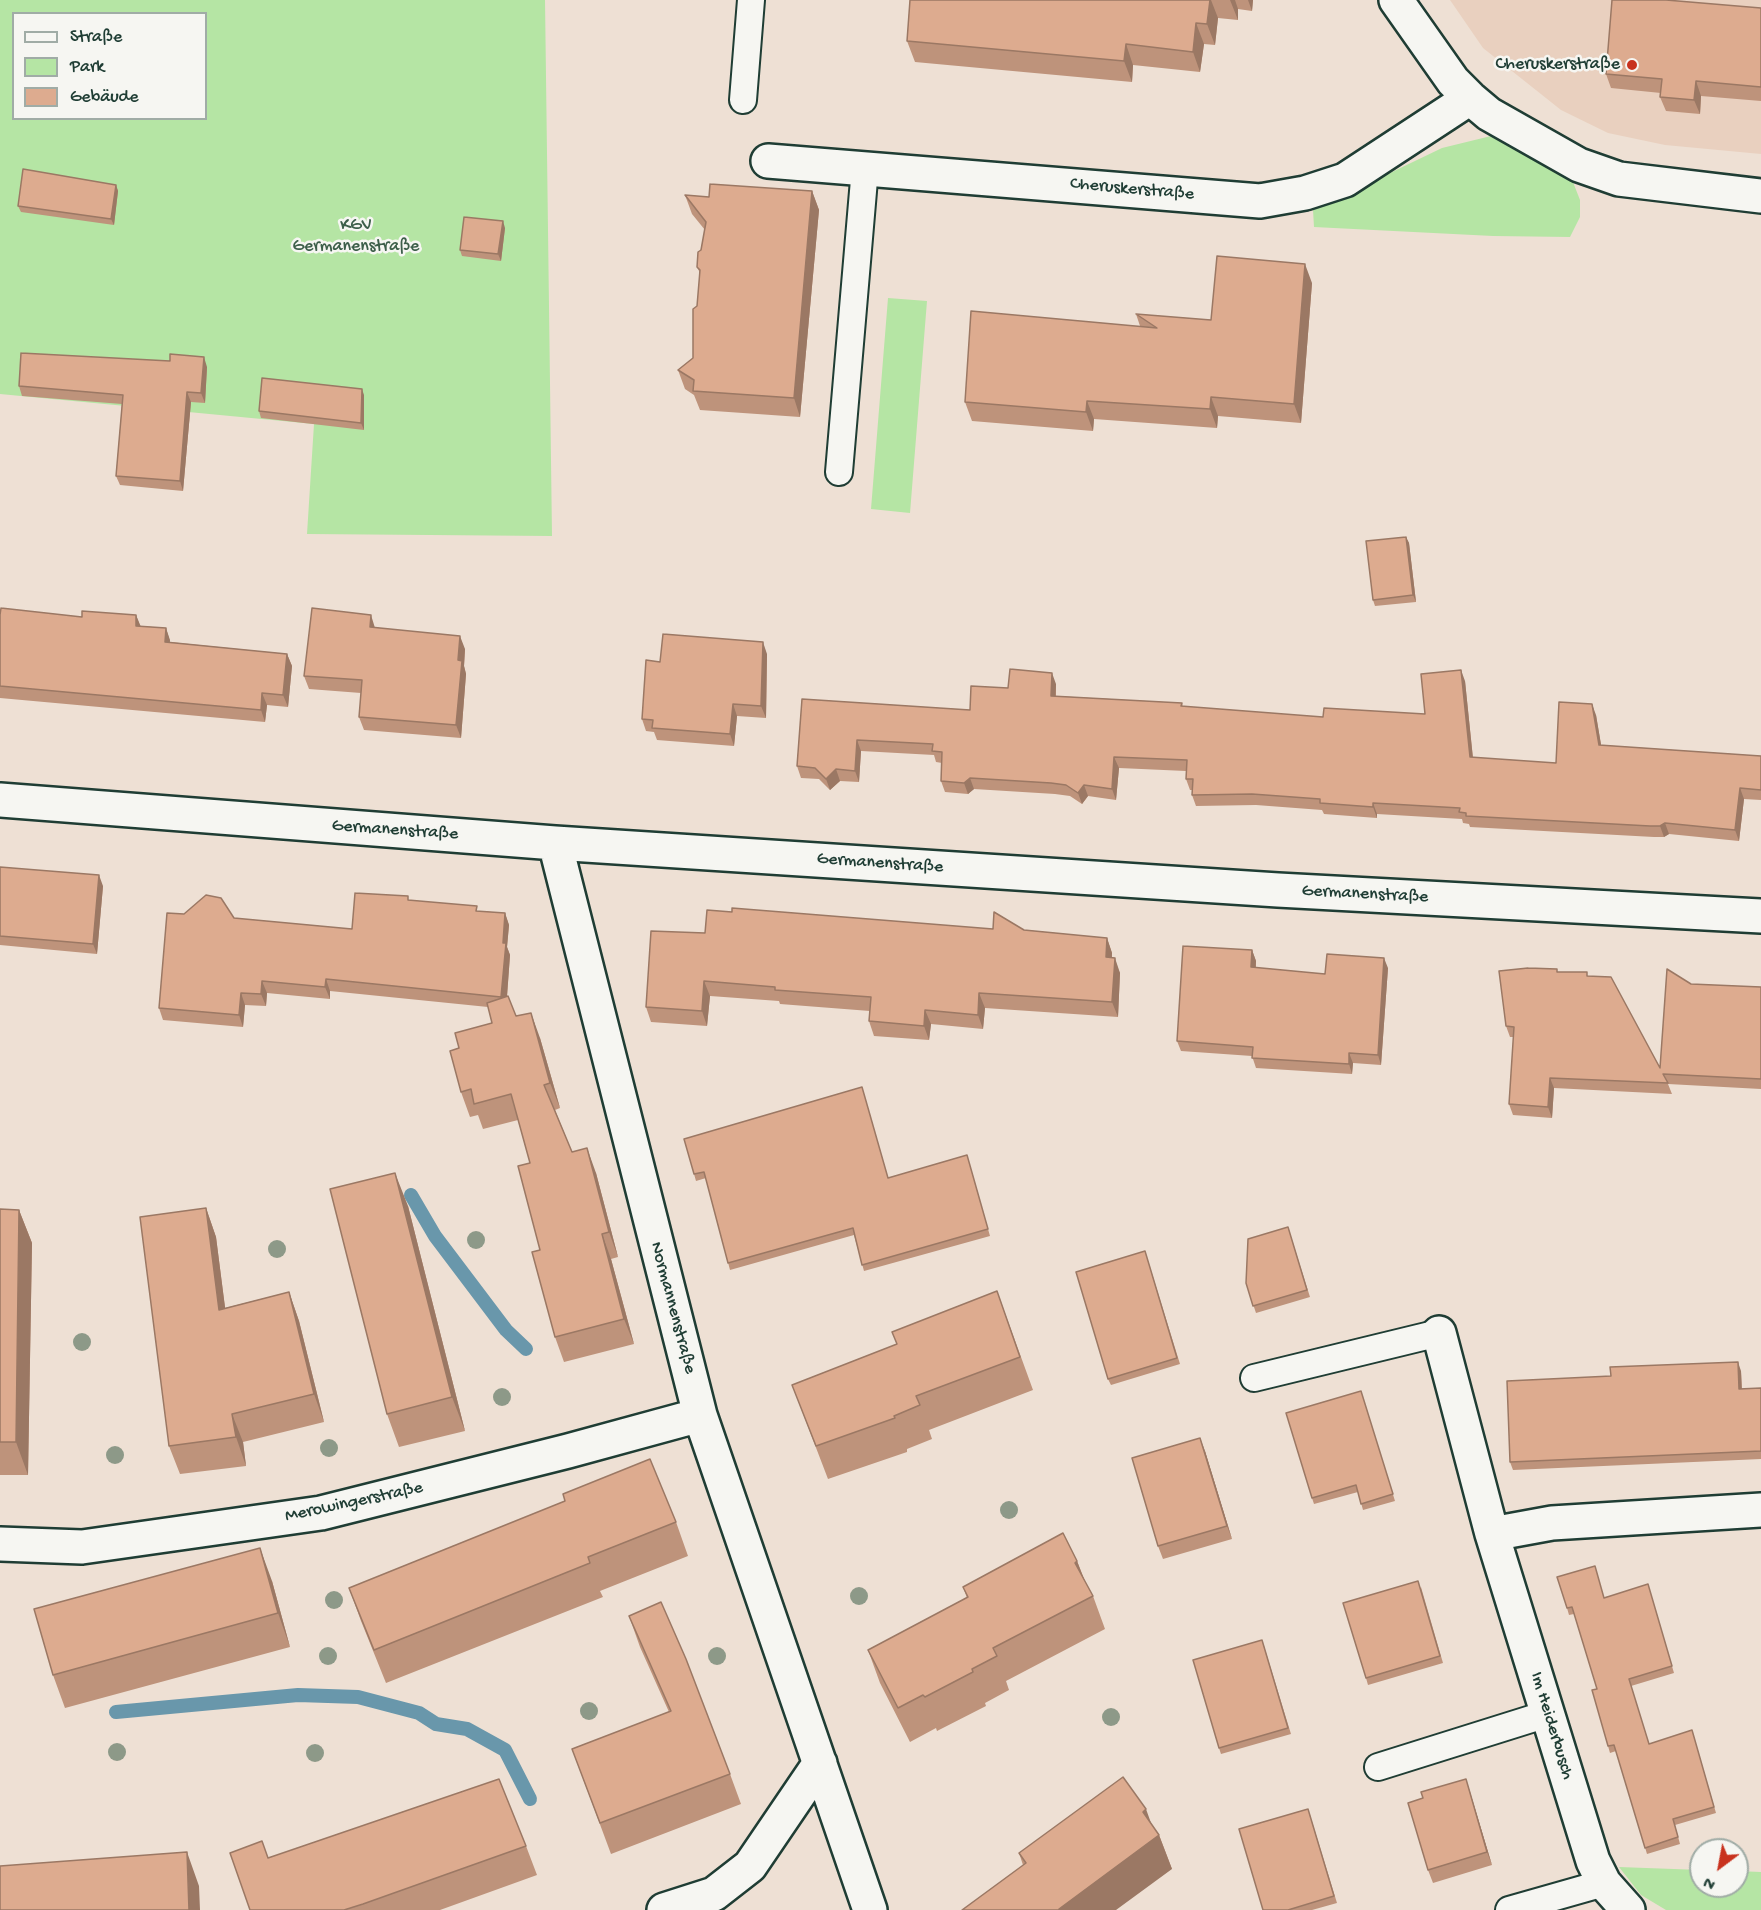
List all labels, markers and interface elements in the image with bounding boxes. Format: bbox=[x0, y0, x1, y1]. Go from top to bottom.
legend bbox=[12, 12, 207, 120]
text: Straße bbox=[70, 27, 122, 48]
place label: Cheruskerstraße bbox=[1496, 54, 1620, 76]
text: Park bbox=[70, 57, 104, 78]
marker: Cheruskerstraße bbox=[1625, 58, 1639, 72]
text: Gebäude bbox=[70, 87, 138, 108]
street label: Cheruskerstraße bbox=[1069, 174, 1195, 206]
park label: KGV Germanenstraße bbox=[293, 215, 419, 258]
street label: Germanenstraße bbox=[331, 816, 459, 846]
street label: Germanenstraße bbox=[816, 849, 944, 879]
street label: Germanenstraße bbox=[1301, 881, 1429, 909]
street label: Normannenstraße bbox=[644, 1240, 700, 1376]
street label: Merowingerstraße bbox=[283, 1478, 425, 1528]
street label: Im Heiderbusch bbox=[1524, 1670, 1578, 1782]
north arrow bbox=[1689, 1838, 1749, 1898]
text: N bbox=[1701, 1871, 1720, 1893]

